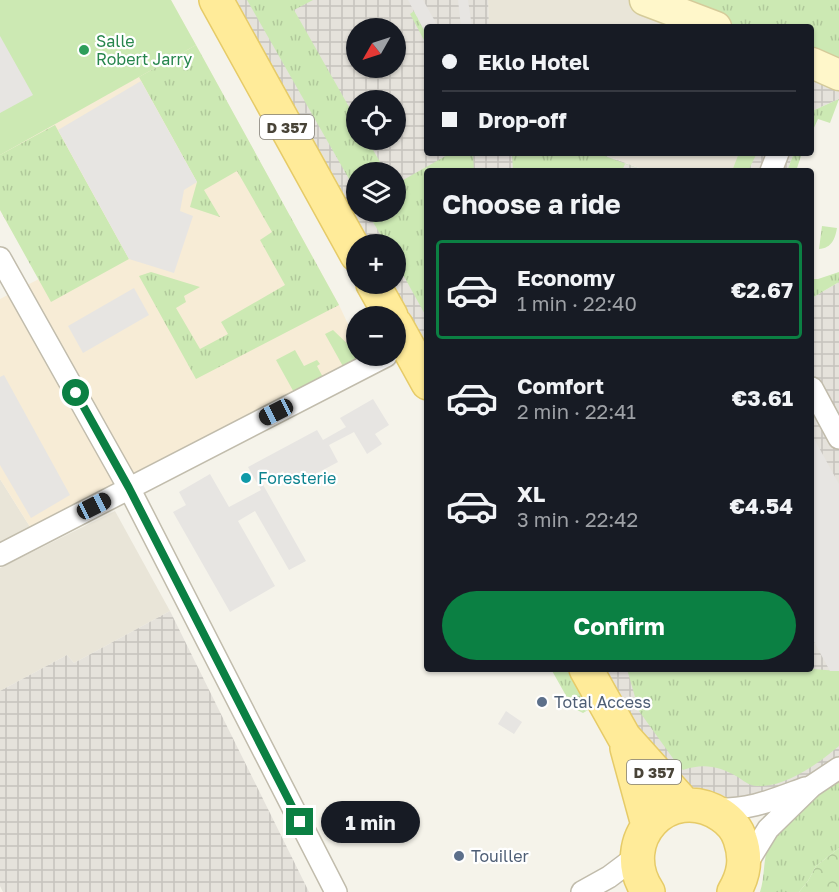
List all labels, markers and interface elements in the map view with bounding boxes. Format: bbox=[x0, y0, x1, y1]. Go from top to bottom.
north arrow bbox=[346, 18, 406, 78]
map controls bbox=[346, 18, 406, 366]
place label: Salle Robert Jarry bbox=[96, 31, 192, 69]
marker: Salle Robert Jarry bbox=[77, 43, 91, 57]
text: Eklo Hotel bbox=[478, 48, 589, 75]
button: locate bbox=[346, 90, 406, 150]
text: Drop-off bbox=[478, 106, 567, 133]
road number: D 357 bbox=[260, 115, 314, 139]
button: layers bbox=[346, 162, 406, 222]
text: Choose a ride bbox=[442, 188, 621, 220]
button: + bbox=[346, 234, 406, 294]
icon: car bbox=[445, 263, 499, 317]
text: Economy bbox=[517, 264, 615, 291]
text: €2.67 bbox=[731, 276, 793, 303]
text: 1 min · 22:40 bbox=[517, 291, 637, 315]
button: − bbox=[346, 306, 406, 366]
icon: car bbox=[445, 371, 499, 425]
text: Comfort bbox=[517, 372, 604, 399]
route start bbox=[62, 379, 89, 406]
text: €3.61 bbox=[732, 384, 793, 411]
car bbox=[256, 396, 296, 428]
text: 2 min · 22:41 bbox=[517, 399, 636, 423]
place label: Foresterie bbox=[258, 468, 336, 488]
marker: Foresterie bbox=[239, 471, 253, 485]
icon: car bbox=[445, 479, 499, 533]
text: XL bbox=[517, 480, 545, 507]
car bbox=[74, 490, 114, 522]
text: €4.54 bbox=[730, 492, 793, 519]
text: 3 min · 22:42 bbox=[517, 507, 638, 531]
button: Confirm bbox=[442, 591, 796, 660]
place label: Total Access bbox=[554, 692, 651, 712]
marker: Total Access bbox=[535, 695, 549, 709]
road number: D 357 bbox=[627, 760, 681, 784]
callout: 1 min bbox=[321, 801, 420, 843]
route end bbox=[286, 808, 313, 835]
text: 1 min bbox=[345, 810, 396, 834]
place label: Touiller bbox=[471, 846, 529, 866]
marker: Touiller bbox=[452, 849, 466, 863]

